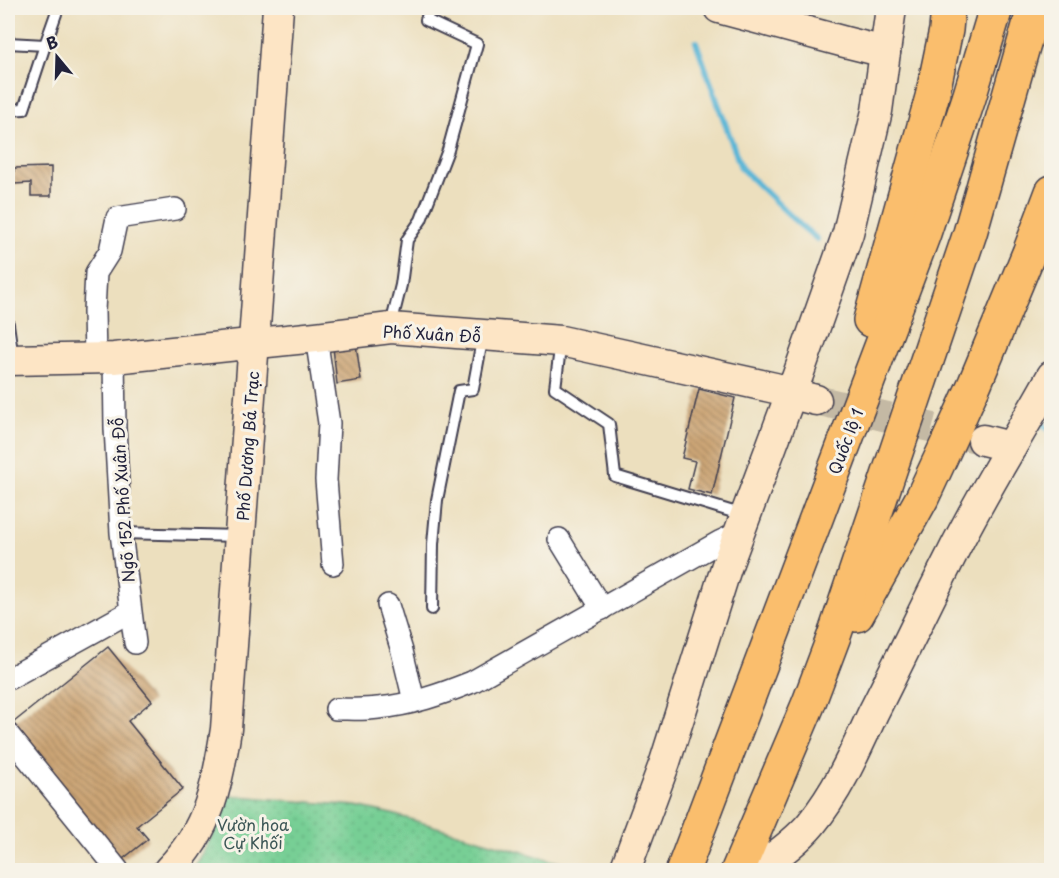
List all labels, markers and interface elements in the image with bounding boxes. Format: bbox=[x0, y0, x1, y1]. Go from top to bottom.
north arrow bbox=[27, 27, 87, 87]
text: B bbox=[43, 29, 61, 55]
street label: Phố Xuân Đỗ bbox=[382, 318, 482, 348]
street label: Phố Dương Bá Trạc bbox=[230, 370, 264, 522]
street label: Quốc lộ 1 bbox=[821, 405, 869, 477]
street label: Ngõ 152 Phố Xuân Đỗ bbox=[104, 417, 140, 583]
park label: Vườn hoa Cự Khối bbox=[217, 812, 289, 854]

